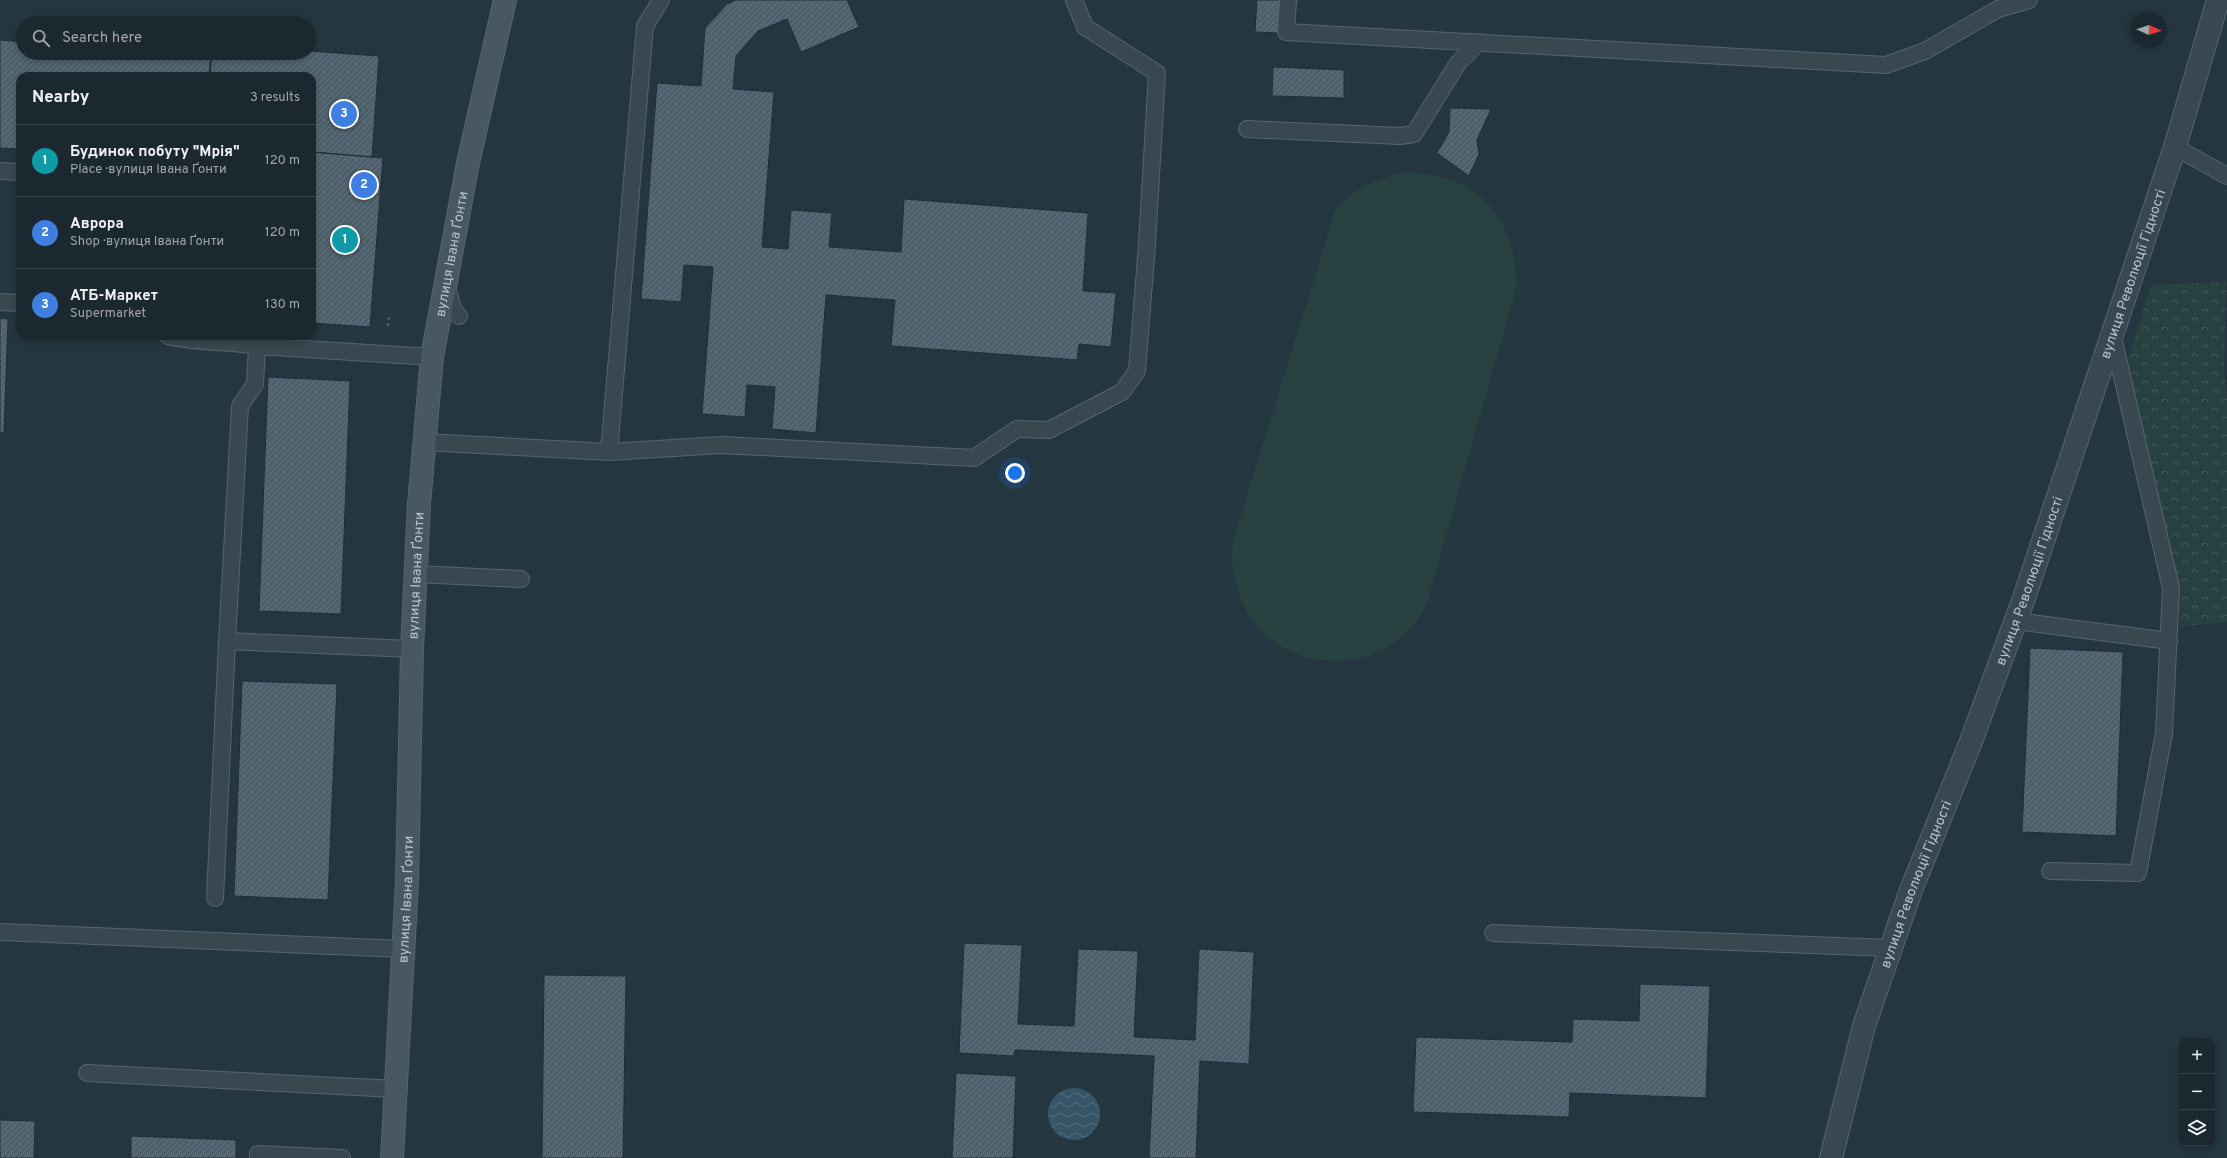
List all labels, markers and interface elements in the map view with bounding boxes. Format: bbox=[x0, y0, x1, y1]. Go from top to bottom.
north arrow bbox=[2131, 12, 2167, 48]
search box bbox=[16, 16, 316, 60]
icon: search bbox=[30, 27, 52, 49]
text: Search here bbox=[62, 29, 142, 48]
text: Nearby bbox=[32, 87, 89, 109]
text: 3 results bbox=[250, 90, 300, 106]
pin: 3 bbox=[331, 99, 357, 129]
text: Будинок побуту "Мрія" bbox=[70, 143, 240, 162]
text: 1 bbox=[42, 153, 48, 169]
text: 120 m bbox=[265, 153, 300, 169]
text: Place · вулиця Івана Ґонти bbox=[70, 162, 227, 178]
pin: 2 bbox=[351, 170, 377, 200]
street label: вулиця Революції Гідності bbox=[2098, 187, 2170, 361]
street label: вулиця Івана Ґонти bbox=[433, 190, 473, 318]
text: Аврора bbox=[70, 215, 124, 234]
text: 2 bbox=[41, 225, 49, 241]
text: 120 m bbox=[265, 225, 300, 241]
pin: 1 bbox=[332, 225, 358, 255]
text: Shop · вулиця Івана Ґонти bbox=[70, 234, 224, 250]
text: АТБ-Маркет bbox=[70, 287, 158, 306]
text: 3 bbox=[41, 297, 49, 313]
text: 130 m bbox=[265, 297, 300, 313]
text: Supermarket bbox=[70, 306, 146, 322]
your location bbox=[1005, 463, 1025, 483]
street label: вулиця Революції Гідності bbox=[1993, 495, 2067, 668]
street label: вулиця Івана Ґонти bbox=[405, 512, 429, 640]
street label: вулиця Революції Гідності bbox=[1878, 798, 1956, 971]
street label: вулиця Івана Ґонти bbox=[396, 835, 418, 964]
map controls bbox=[2179, 1038, 2215, 1146]
button: + bbox=[2179, 1038, 2215, 1074]
button: − bbox=[2179, 1074, 2215, 1110]
button: layers bbox=[2179, 1110, 2215, 1146]

